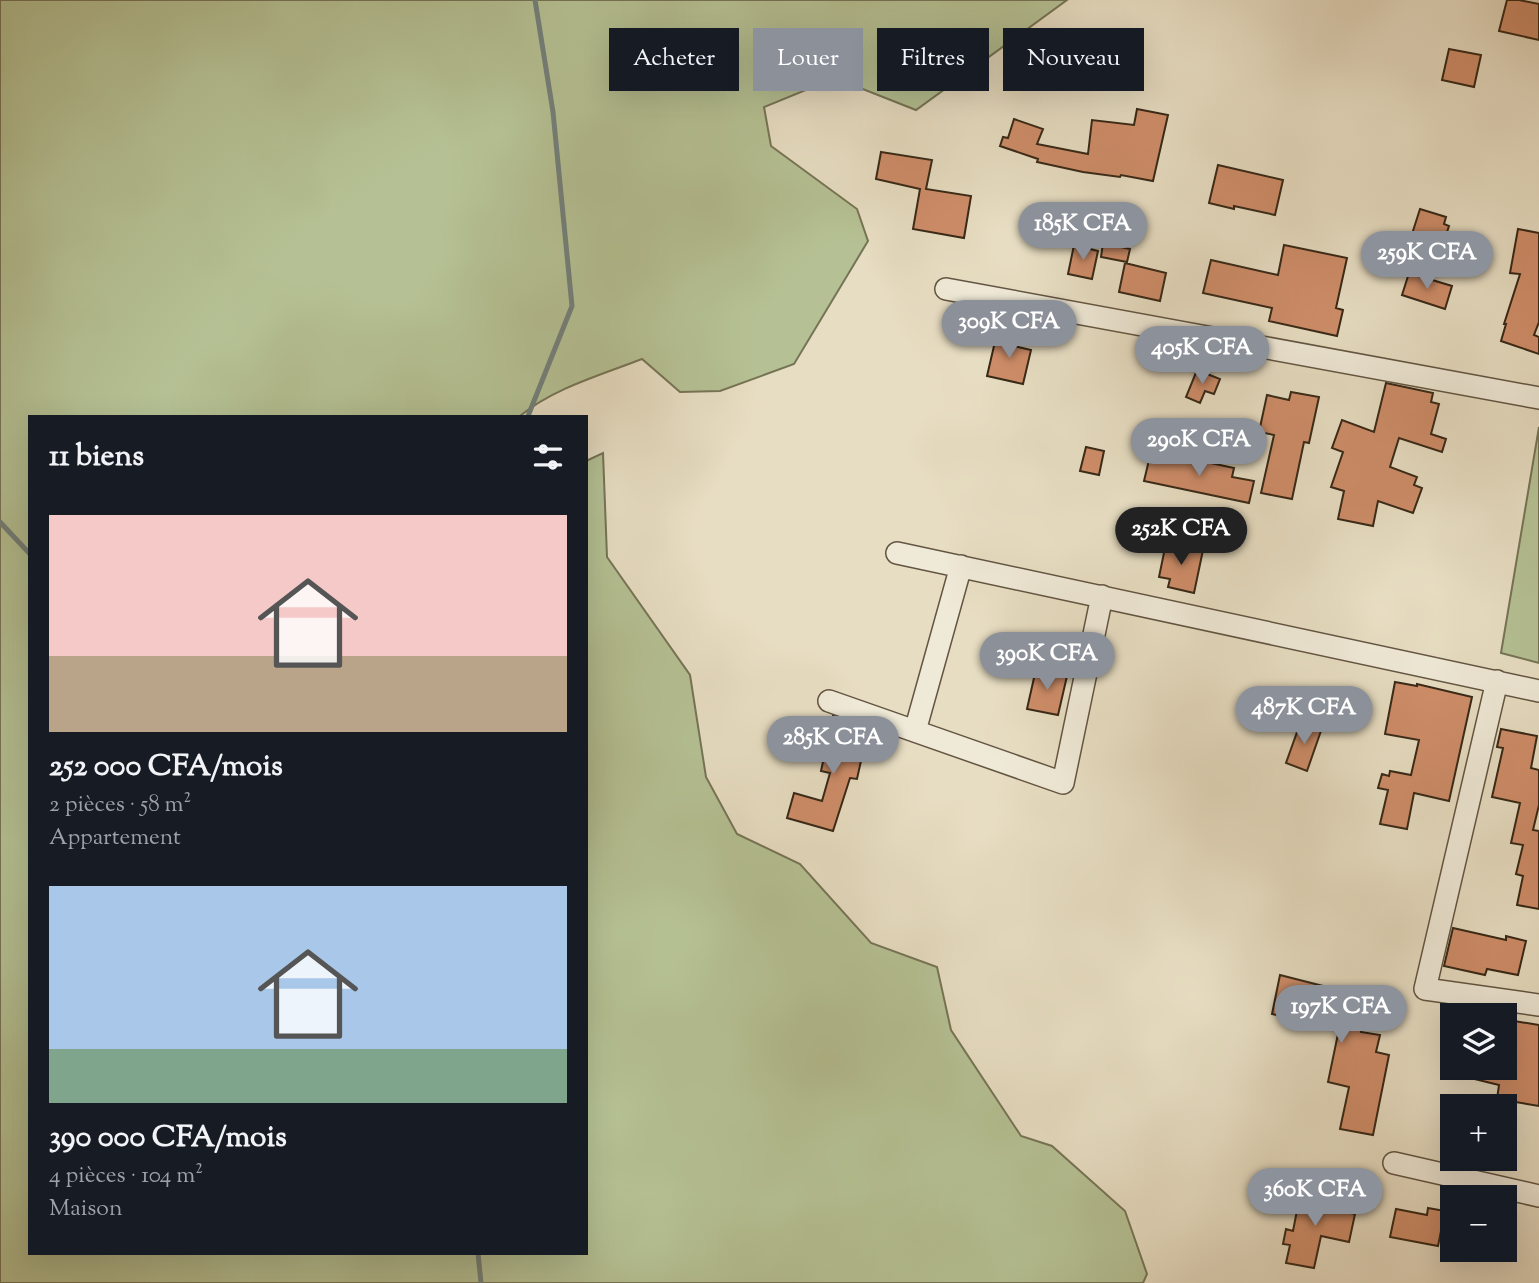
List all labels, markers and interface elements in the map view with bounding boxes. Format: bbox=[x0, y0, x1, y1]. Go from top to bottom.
chip: Acheter bbox=[609, 28, 739, 91]
chip: Louer bbox=[753, 28, 863, 91]
chip: Filtres bbox=[877, 28, 989, 91]
chip: Nouveau bbox=[1003, 28, 1144, 91]
pin: 185K CFA bbox=[1011, 202, 1155, 262]
text: 185K CFA bbox=[1034, 208, 1132, 241]
pin: 259K CFA bbox=[1355, 232, 1499, 291]
text: 259K CFA bbox=[1377, 237, 1477, 270]
pin: 309K CFA bbox=[937, 300, 1081, 360]
text: 309K CFA bbox=[958, 306, 1060, 339]
pin: 405K CFA bbox=[1130, 326, 1274, 386]
text: 405K CFA bbox=[1151, 332, 1253, 365]
pin: 290K CFA bbox=[1127, 419, 1271, 478]
text: 290K CFA bbox=[1147, 424, 1251, 457]
text: 11 biens bbox=[49, 436, 144, 479]
icon: filters bbox=[529, 438, 567, 476]
pin: 252K CFA bbox=[1109, 508, 1253, 567]
text: 252K CFA bbox=[1131, 513, 1231, 546]
icon: home bbox=[245, 560, 371, 686]
pin: 390K CFA bbox=[975, 632, 1119, 692]
text: 390K CFA bbox=[996, 638, 1098, 671]
pin: 487K CFA bbox=[1232, 686, 1376, 746]
text: 487K CFA bbox=[1252, 692, 1356, 725]
pin: 285K CFA bbox=[761, 716, 905, 776]
text: 285K CFA bbox=[783, 722, 883, 755]
text: 252 000 CFA/mois bbox=[49, 746, 283, 789]
text: 2 pièces · 58 m² bbox=[49, 789, 191, 822]
text: Appartement bbox=[49, 822, 181, 855]
icon: home bbox=[245, 931, 371, 1057]
pin: 197K CFA bbox=[1269, 986, 1413, 1045]
text: 197K CFA bbox=[1291, 991, 1391, 1024]
map controls bbox=[1440, 1003, 1517, 1262]
button: layers bbox=[1440, 1003, 1517, 1080]
button: + bbox=[1440, 1094, 1517, 1171]
text: 390 000 CFA/mois bbox=[49, 1117, 287, 1160]
text: 4 pièces · 104 m² bbox=[49, 1160, 203, 1193]
pin: 360K CFA bbox=[1243, 1168, 1387, 1228]
text: 360K CFA bbox=[1264, 1174, 1366, 1207]
button: − bbox=[1440, 1185, 1517, 1262]
text: Maison bbox=[49, 1193, 123, 1226]

